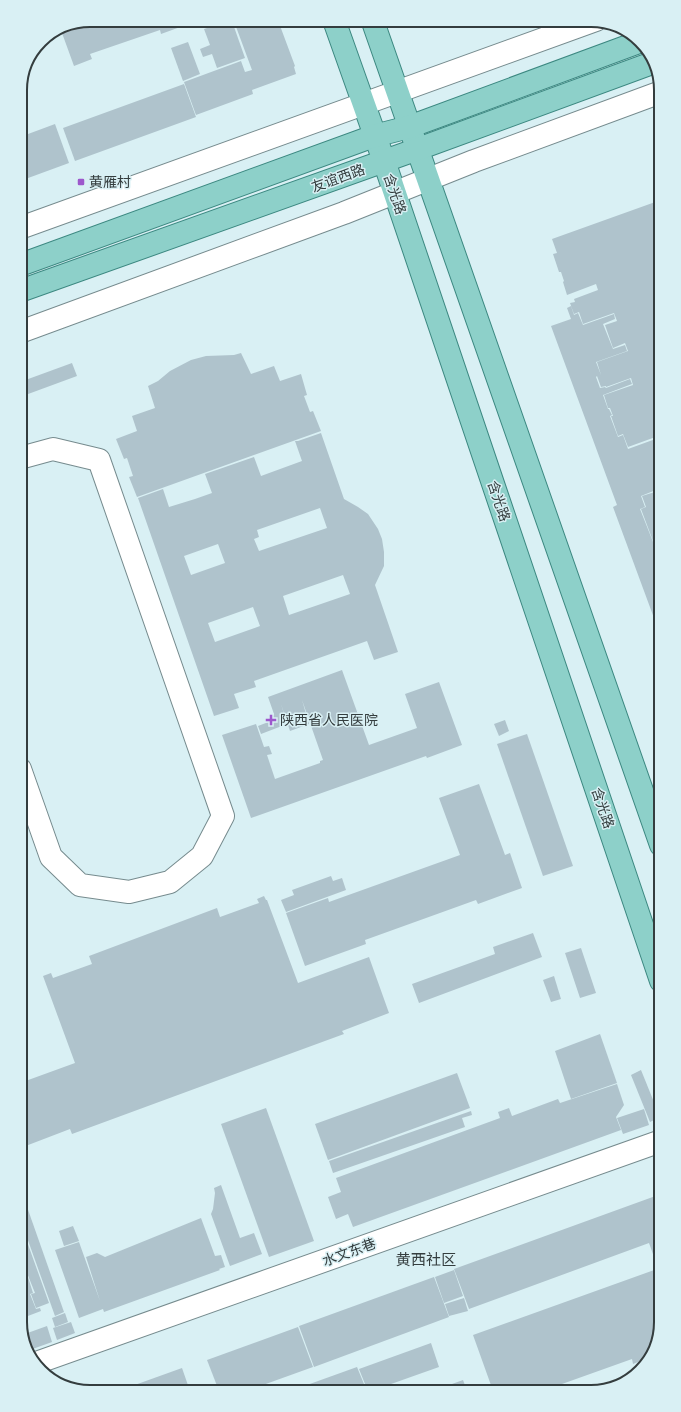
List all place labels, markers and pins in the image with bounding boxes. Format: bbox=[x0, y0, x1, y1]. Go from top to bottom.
place label: 黄雁村 bbox=[89, 171, 131, 191]
marker: 黄雁村 bbox=[76, 177, 86, 187]
place label: 陕西省人民医院 bbox=[280, 709, 378, 729]
marker: 陕西省人民医院 bbox=[265, 714, 277, 726]

